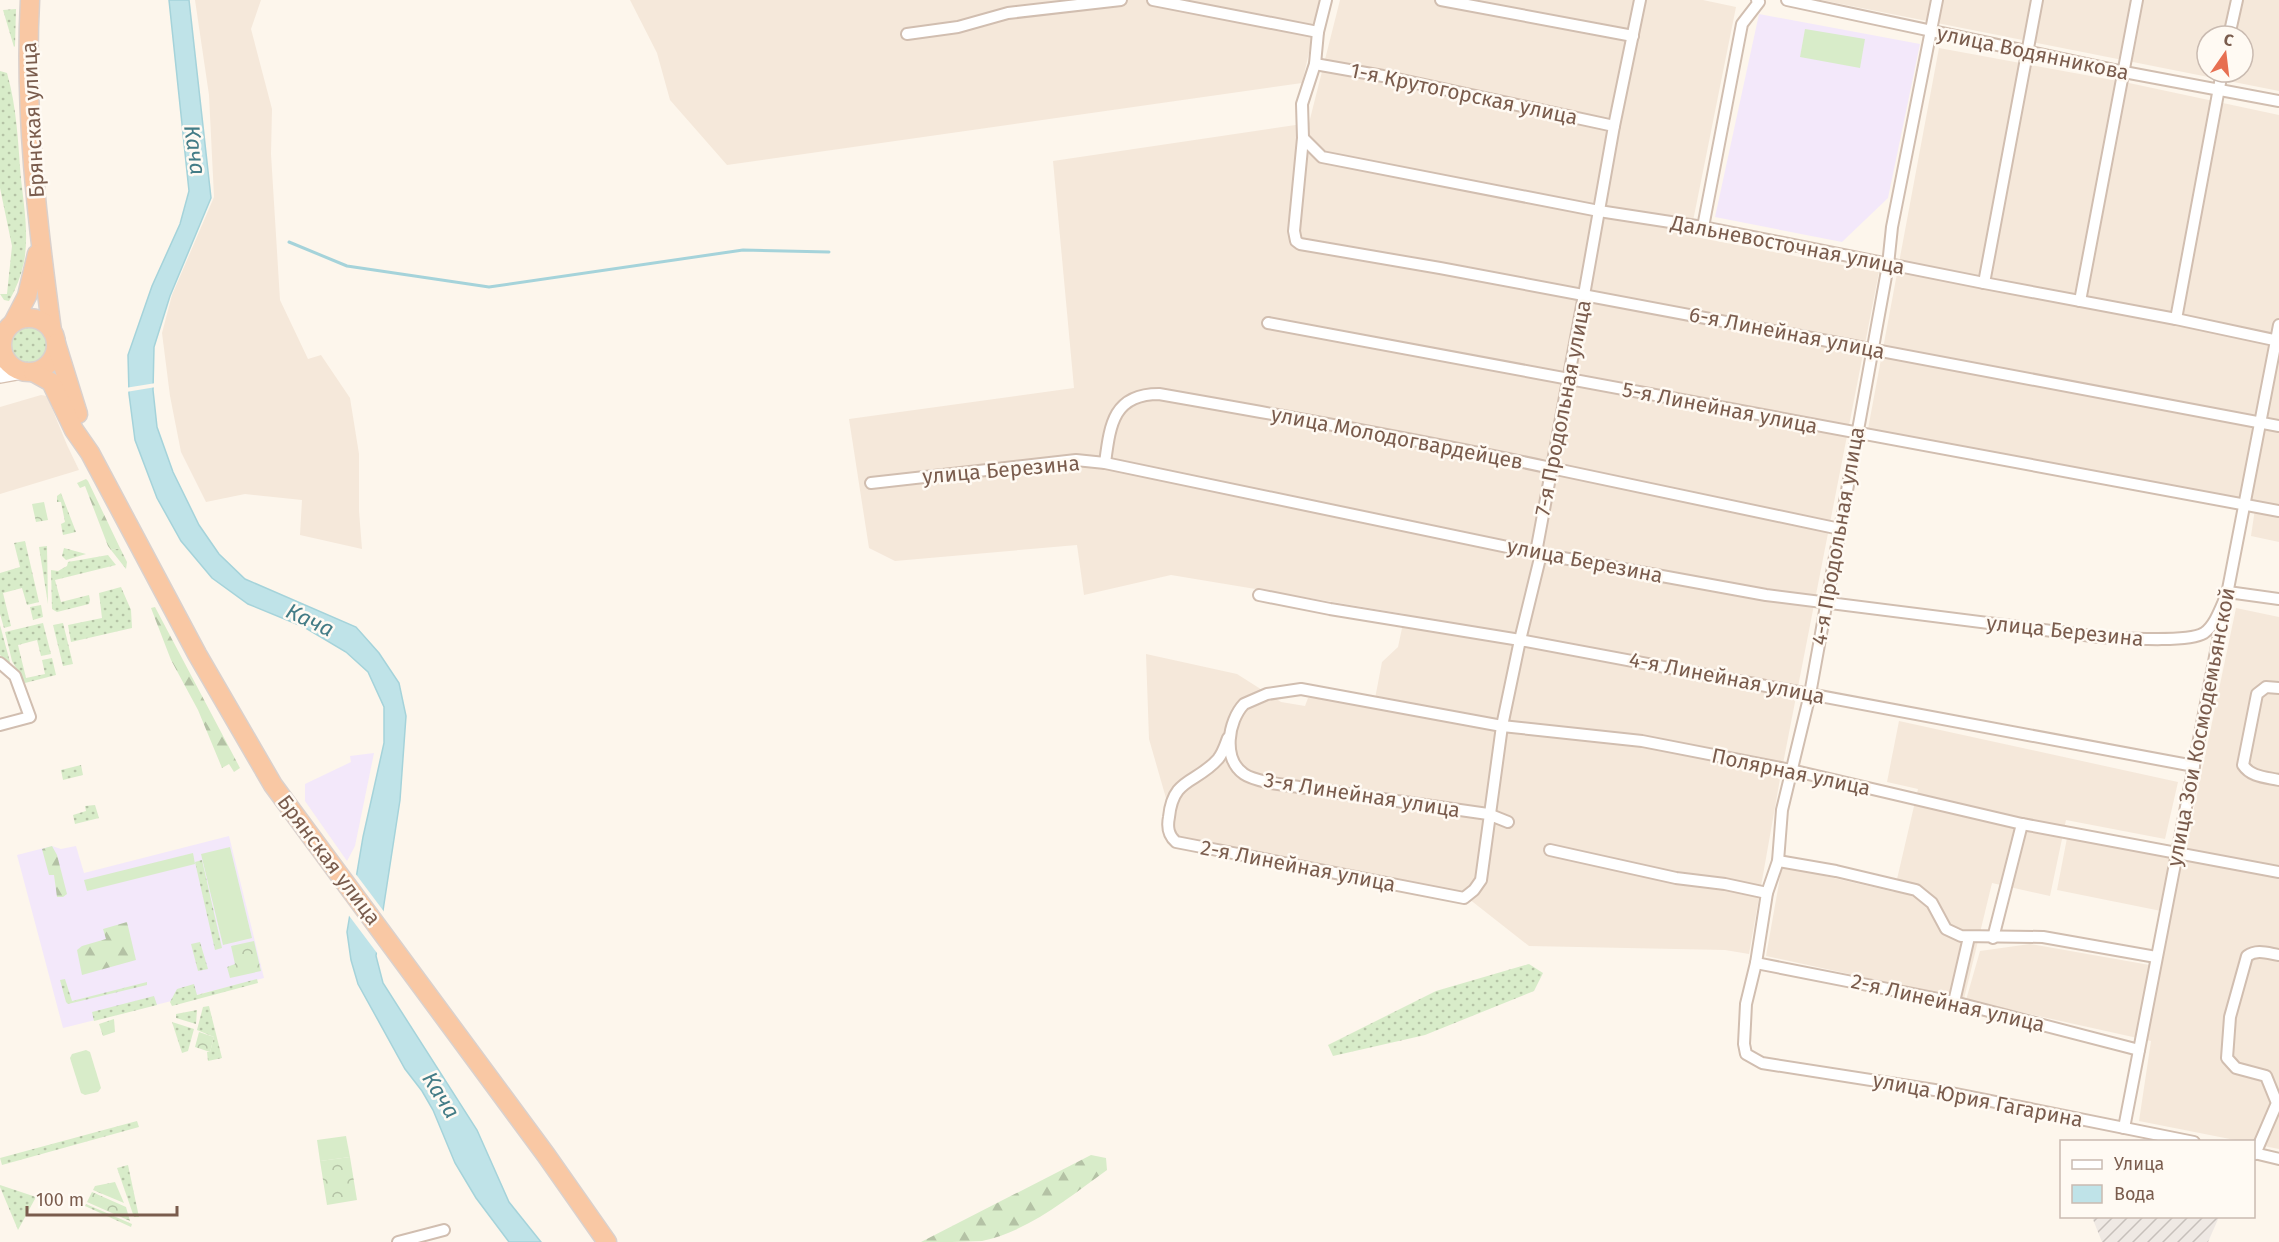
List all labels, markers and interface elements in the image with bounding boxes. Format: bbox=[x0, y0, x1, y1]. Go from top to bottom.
street label: улица Водянникова bbox=[1935, 20, 2131, 86]
north arrow bbox=[2195, 24, 2255, 84]
text: С bbox=[2222, 30, 2236, 50]
street label: Брянская улица bbox=[16, 41, 50, 199]
street label: 1-я Крутогорская улица bbox=[1348, 57, 1580, 131]
water label: Кача bbox=[178, 123, 212, 177]
street label: Дальневосточная улица bbox=[1668, 209, 1907, 280]
street label: 7-я Продольная улица bbox=[1529, 298, 1597, 518]
street label: 6-я Линейная улица bbox=[1687, 301, 1887, 365]
street label: 5-я Линейная улица bbox=[1620, 376, 1820, 440]
street label: улица Молодогвардейцев bbox=[1269, 401, 1525, 475]
street label: 4-я Продольная улица bbox=[1806, 425, 1870, 647]
street label: улица Березина bbox=[921, 450, 1081, 490]
street label: улица Березина bbox=[1505, 533, 1665, 589]
street label: улица Зои Космодемьянской bbox=[2161, 585, 2241, 869]
water label: Кача bbox=[282, 597, 338, 643]
street label: улица Березина bbox=[1985, 610, 2145, 652]
street label: 4-я Линейная улица bbox=[1627, 646, 1827, 710]
street label: Полярная улица bbox=[1709, 742, 1873, 802]
street label: 3-я Линейная улица bbox=[1262, 767, 1462, 823]
street label: Брянская улица bbox=[272, 790, 386, 930]
street label: 2-я Линейная улица bbox=[1198, 834, 1398, 898]
street label: 2-я Линейная улица bbox=[1849, 968, 2047, 1038]
water label: Кача bbox=[416, 1067, 466, 1123]
street label: улица Юрия Гагарина bbox=[1871, 1067, 2085, 1133]
legend bbox=[2060, 1140, 2255, 1218]
text: Улица bbox=[2114, 1153, 2164, 1175]
scale bar bbox=[27, 1179, 177, 1217]
text: Вода bbox=[2114, 1183, 2155, 1205]
text: 100 m bbox=[36, 1189, 84, 1211]

